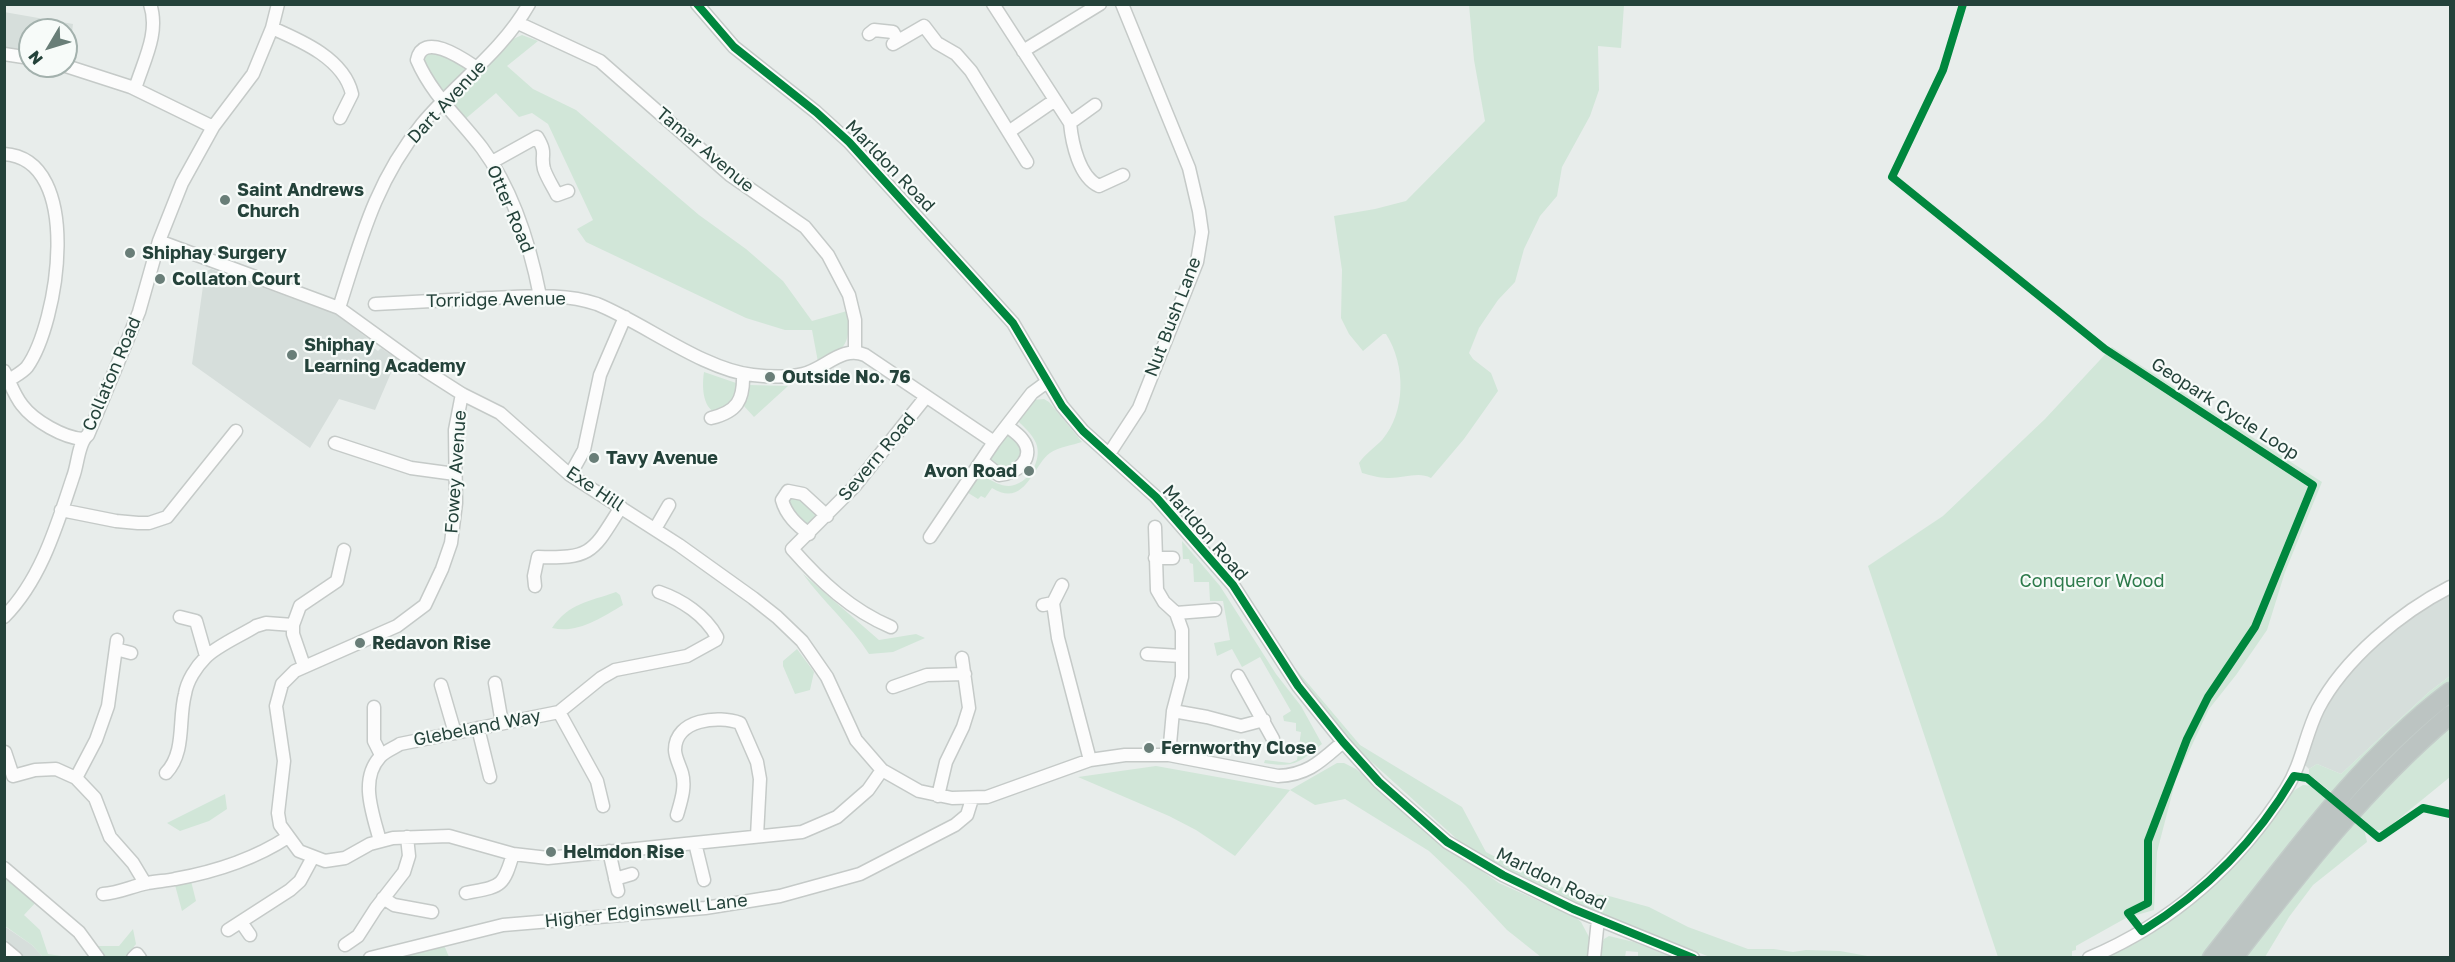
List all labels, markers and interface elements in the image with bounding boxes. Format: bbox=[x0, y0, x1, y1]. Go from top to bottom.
north arrow bbox=[18, 18, 78, 78]
text: N bbox=[24, 47, 47, 69]
street label: Dart Avenue bbox=[403, 56, 491, 148]
street label: Tamar Avenue bbox=[652, 103, 758, 197]
street label: Marldon Road bbox=[841, 115, 939, 217]
street label: Otter Road bbox=[482, 162, 538, 256]
place label: Saint Andrews Church bbox=[237, 179, 364, 222]
marker: Saint Andrews Church bbox=[218, 193, 232, 207]
place label: Shiphay Surgery bbox=[142, 242, 287, 264]
marker: Shiphay Surgery bbox=[123, 246, 137, 260]
street label: Nut Bush Lane bbox=[1140, 254, 1206, 380]
place label: Collaton Court bbox=[172, 268, 300, 290]
marker: Collaton Court bbox=[153, 272, 167, 286]
street label: Torridge Avenue bbox=[426, 288, 566, 312]
street label: Collaton Road bbox=[78, 314, 146, 434]
place label: Shiphay Learning Academy bbox=[304, 334, 466, 376]
marker: Shiphay Learning Academy bbox=[285, 348, 299, 362]
street label: Geopark Cycle Loop bbox=[2147, 353, 2303, 465]
place label: Outside No. 76 bbox=[782, 366, 911, 388]
marker: Outside No. 76 bbox=[763, 370, 777, 384]
street label: Severn Road bbox=[834, 409, 920, 505]
street label: Fowey Avenue bbox=[441, 410, 471, 534]
place label: Tavy Avenue bbox=[606, 447, 718, 469]
marker: Tavy Avenue bbox=[587, 451, 601, 465]
place label: Avon Road bbox=[924, 460, 1017, 482]
street label: Exe Hill bbox=[562, 462, 628, 516]
marker: Avon Road bbox=[1022, 464, 1036, 478]
street label: Marldon Road bbox=[1158, 481, 1252, 585]
park label: Conqueror Wood bbox=[2020, 570, 2164, 592]
place label: Redavon Rise bbox=[372, 632, 491, 654]
marker: Redavon Rise bbox=[353, 636, 367, 650]
street label: Glebeland Way bbox=[412, 705, 542, 751]
place label: Fernworthy Close bbox=[1161, 737, 1316, 759]
marker: Fernworthy Close bbox=[1142, 741, 1156, 755]
place label: Helmdon Rise bbox=[563, 841, 684, 863]
street label: Marldon Road bbox=[1492, 843, 1610, 915]
marker: Helmdon Rise bbox=[544, 845, 558, 859]
street label: Higher Edginswell Lane bbox=[543, 890, 749, 932]

